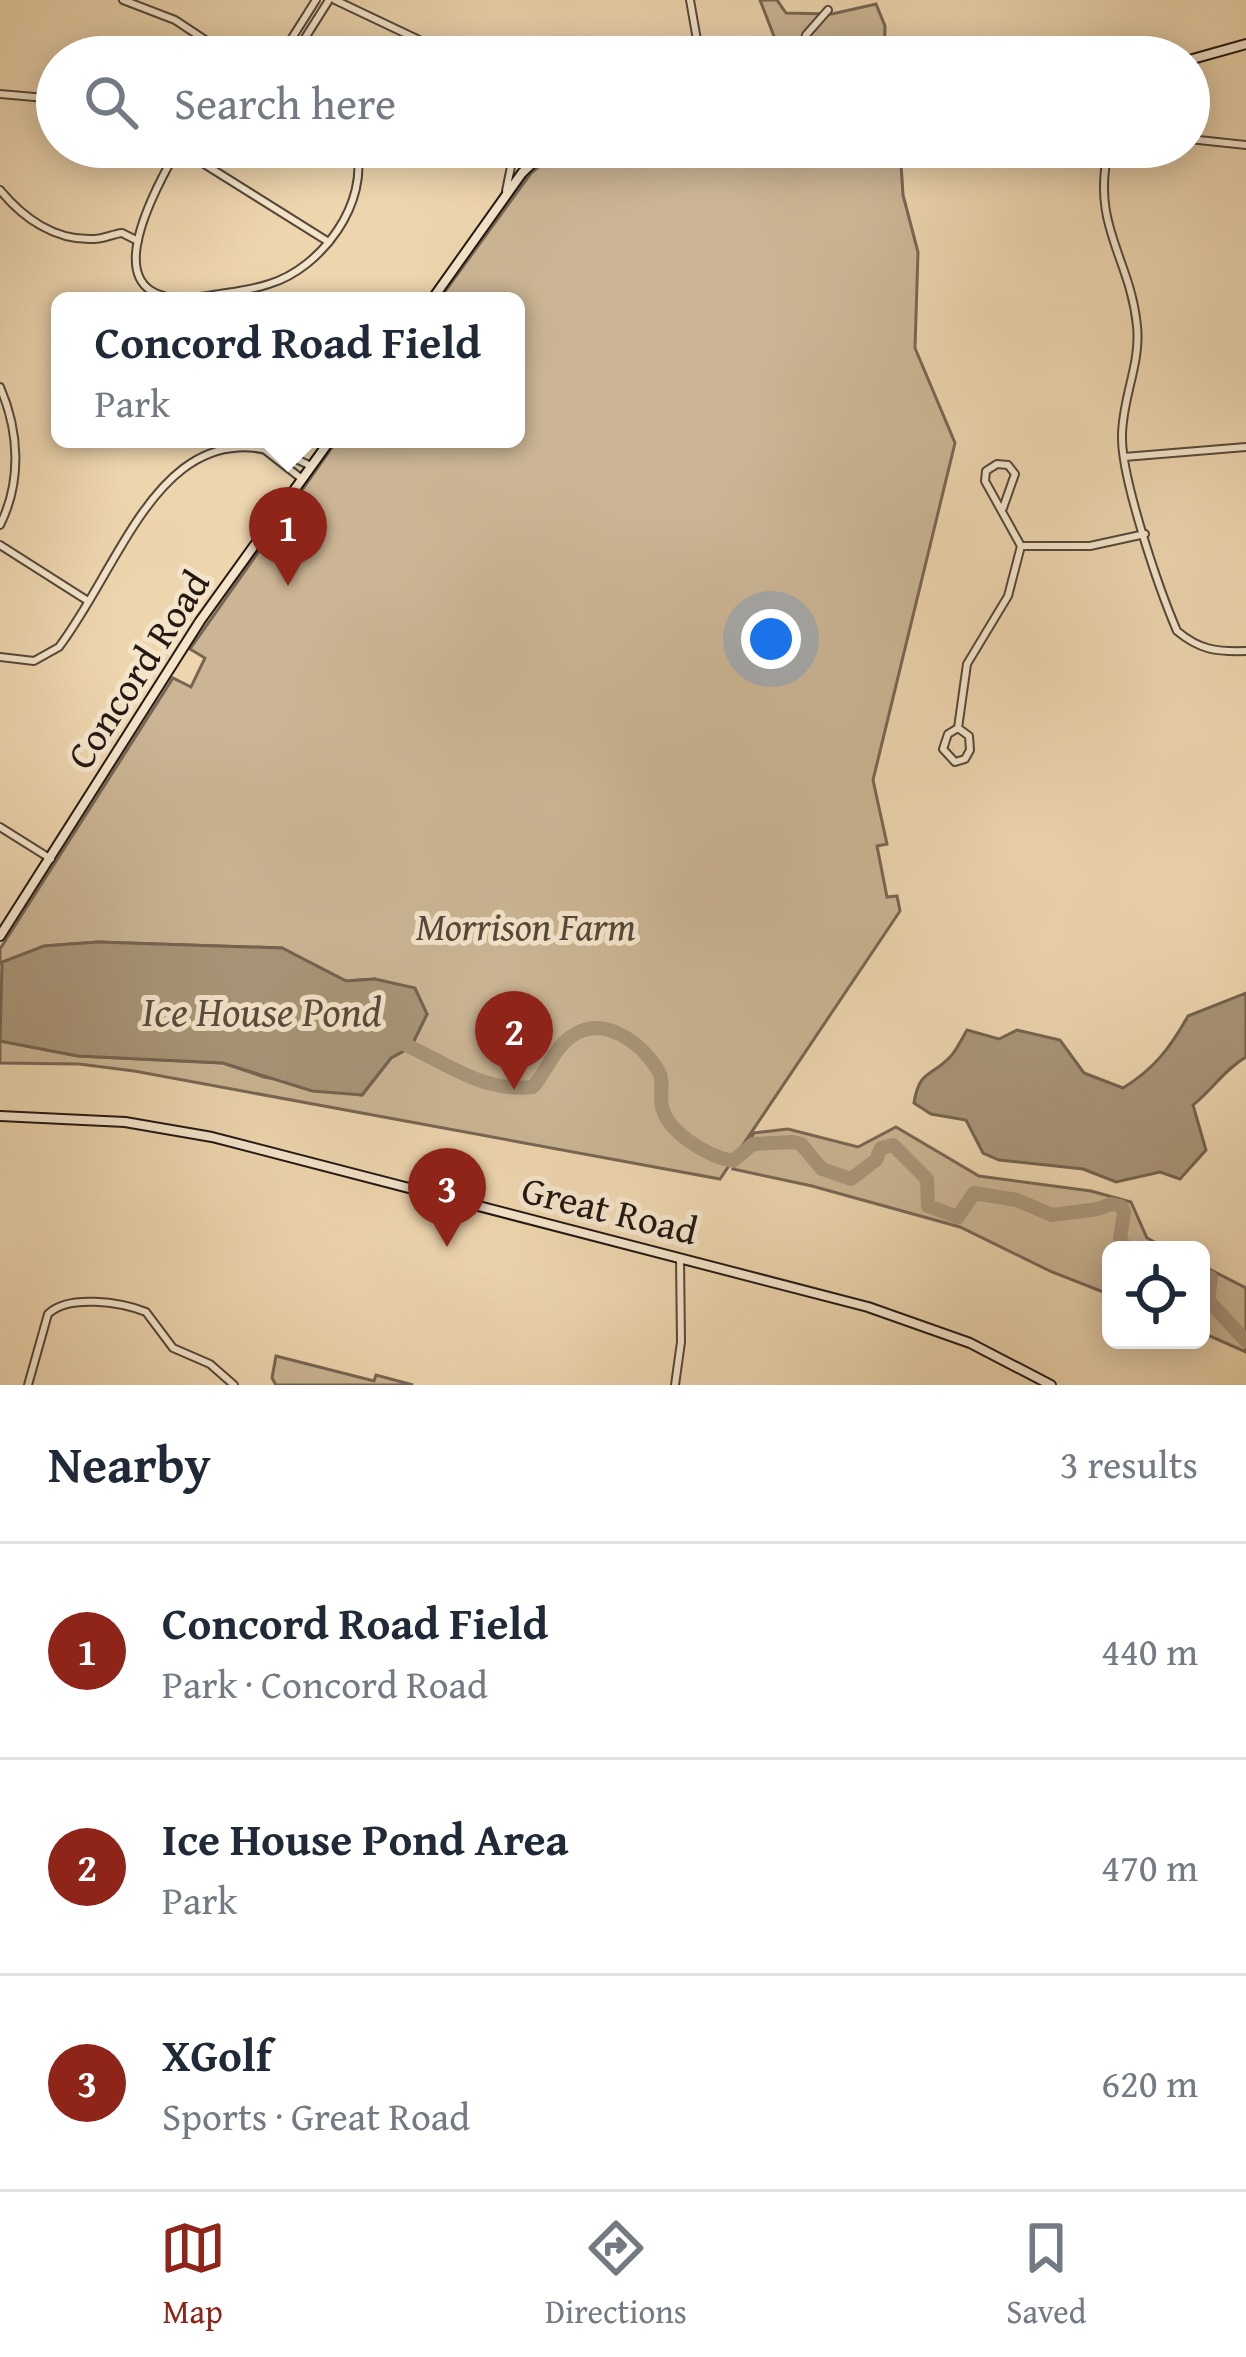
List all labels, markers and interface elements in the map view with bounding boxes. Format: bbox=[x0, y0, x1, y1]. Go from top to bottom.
search box bbox=[36, 36, 1210, 168]
icon: search bbox=[78, 69, 144, 135]
text: Search here bbox=[174, 70, 396, 135]
popup bbox=[51, 292, 525, 448]
text: Concord Road Field bbox=[95, 309, 481, 374]
text: Park bbox=[95, 374, 170, 431]
pin: 1 bbox=[249, 487, 327, 586]
street label: Concord Road bbox=[51, 558, 223, 780]
your location bbox=[741, 609, 801, 669]
park label: Morrison Farm bbox=[416, 897, 636, 954]
water label: Ice House Pond bbox=[142, 980, 382, 1041]
pin: 2 bbox=[475, 991, 553, 1090]
pin: 3 bbox=[408, 1148, 486, 1247]
street label: Great Road bbox=[516, 1160, 704, 1258]
map controls bbox=[1102, 1241, 1210, 1349]
button: locate bbox=[1102, 1241, 1210, 1349]
text: Nearby bbox=[48, 1426, 211, 1501]
text: 3 results bbox=[1060, 1435, 1198, 1492]
text: Concord Road Field bbox=[162, 1590, 548, 1655]
text: 1 bbox=[77, 1622, 97, 1679]
text: 440 m bbox=[1101, 1622, 1198, 1679]
text: Park · Concord Road bbox=[162, 1655, 488, 1712]
text: Ice House Pond Area bbox=[162, 1806, 569, 1871]
text: 2 bbox=[77, 1838, 97, 1895]
text: 470 m bbox=[1101, 1838, 1198, 1895]
text: Park bbox=[162, 1871, 237, 1928]
text: XGolf bbox=[162, 2022, 272, 2087]
text: 3 bbox=[77, 2054, 97, 2111]
text: 620 m bbox=[1101, 2054, 1198, 2111]
text: Sports · Great Road bbox=[162, 2087, 470, 2144]
tab: Map bbox=[160, 2215, 226, 2335]
tab: Directions bbox=[545, 2215, 687, 2335]
tab: Saved bbox=[1006, 2215, 1086, 2335]

